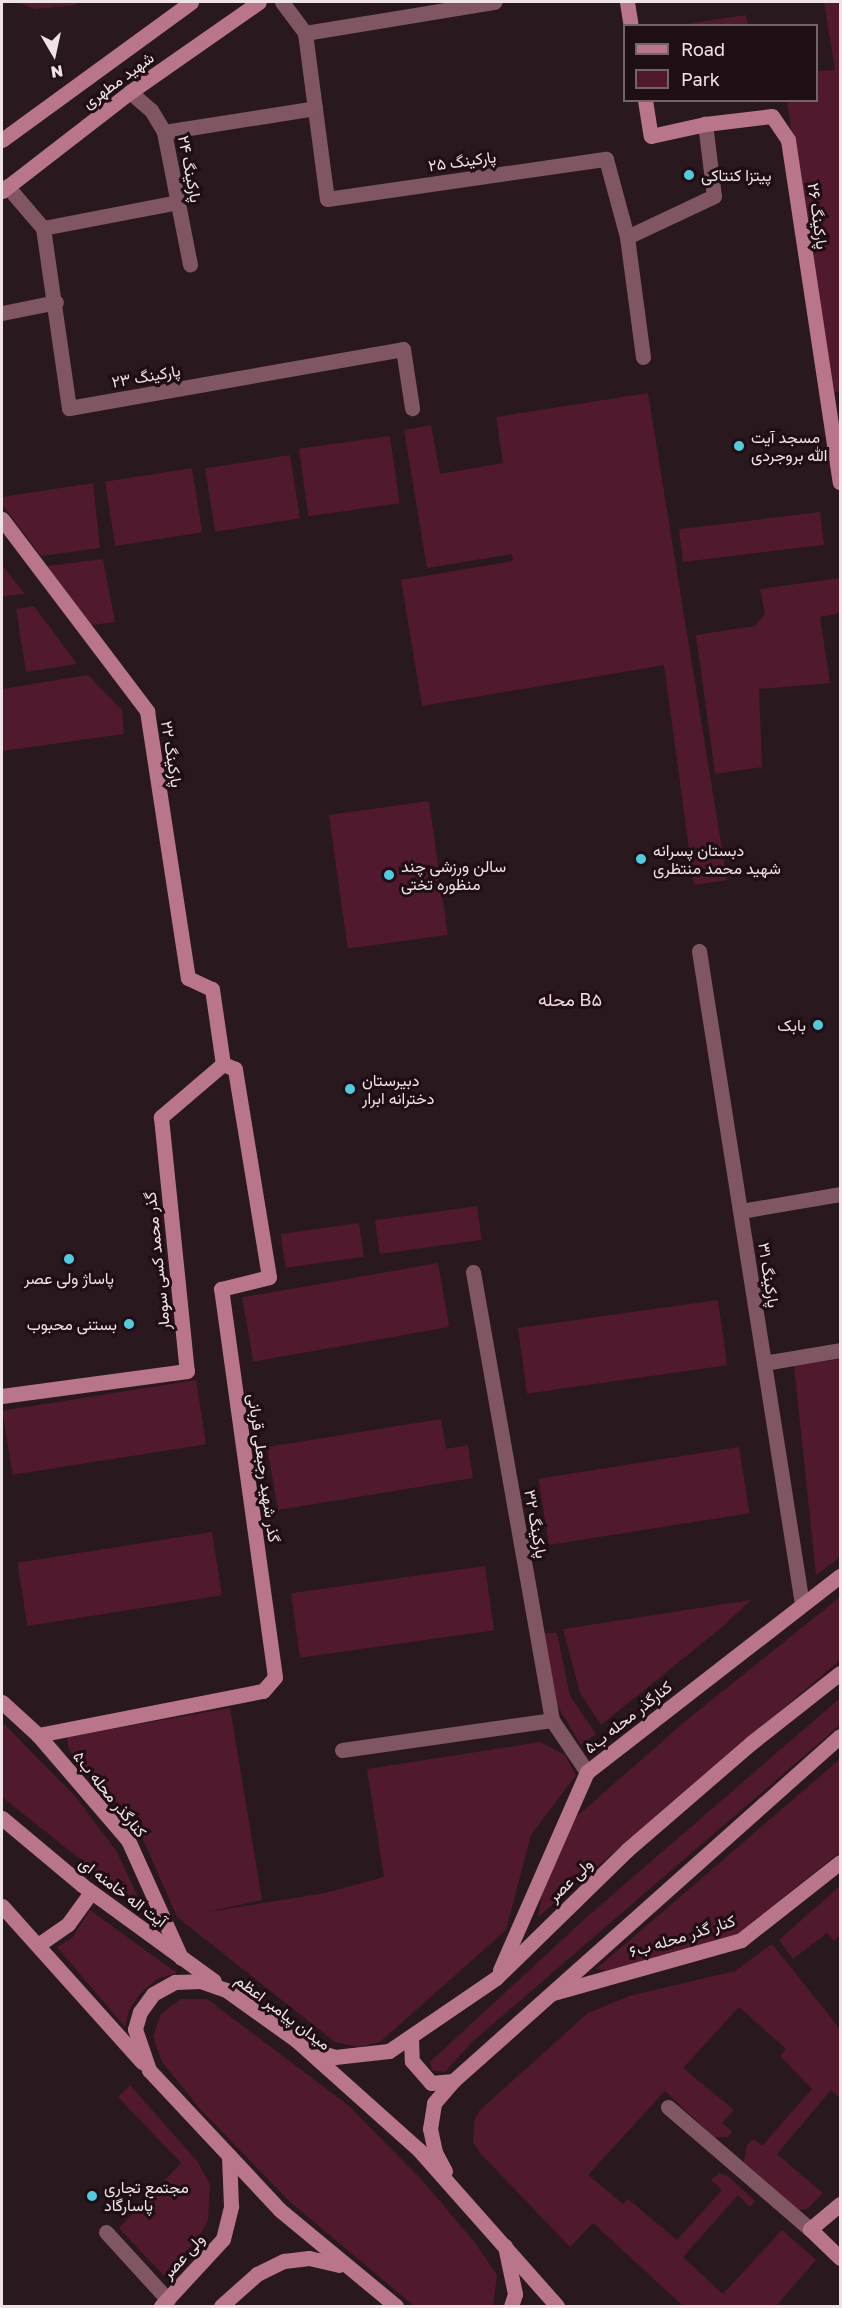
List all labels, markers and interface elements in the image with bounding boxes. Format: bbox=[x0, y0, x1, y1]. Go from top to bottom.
north arrow bbox=[24, 24, 84, 84]
legend bbox=[623, 24, 818, 102]
text: Road bbox=[681, 38, 725, 60]
street label: شهید مطهری bbox=[79, 48, 157, 112]
text: N bbox=[49, 61, 64, 83]
text: Park bbox=[681, 68, 720, 90]
street label: پارکینگ ۲۴ bbox=[174, 134, 206, 204]
street label: پارکینگ ۲۵ bbox=[427, 147, 497, 175]
place label: پیتزا کنتاکی bbox=[701, 165, 772, 185]
marker: پیتزا کنتاکی bbox=[682, 168, 696, 182]
street label: پارکینگ ۲۶ bbox=[804, 182, 832, 250]
street label: پارکینگ ۲۳ bbox=[110, 361, 182, 391]
place label: مسجد آیت الله بروجردی bbox=[751, 427, 828, 465]
marker: مسجد آیت الله بروجردی bbox=[732, 439, 746, 453]
street label: پارکینگ ۲۲ bbox=[157, 719, 187, 789]
place label: دبستان پسرانه شهید محمد منتظری bbox=[653, 840, 781, 878]
marker: دبستان پسرانه شهید محمد منتظری bbox=[634, 852, 648, 866]
place label: سالن ورزشی چند منظوره تختی bbox=[401, 856, 506, 894]
marker: سالن ورزشی چند منظوره تختی bbox=[382, 868, 396, 882]
district label: محله B۵ bbox=[538, 988, 602, 1010]
place label: بابک bbox=[777, 1015, 806, 1035]
marker: بابک bbox=[811, 1018, 825, 1032]
place label: دبیرستان دخترانه ابرار bbox=[362, 1070, 434, 1108]
marker: دبیرستان دخترانه ابرار bbox=[343, 1082, 357, 1096]
street label: گذر محمد کسی سومار bbox=[140, 1191, 174, 1331]
street label: پارکینگ ۳۱ bbox=[754, 1241, 784, 1309]
marker: پاساژ ولی عصر bbox=[62, 1252, 76, 1266]
place label: پاساژ ولی عصر bbox=[24, 1268, 114, 1288]
place label: بستنی محبوب bbox=[27, 1314, 117, 1334]
marker: بستنی محبوب bbox=[122, 1317, 136, 1331]
street label: گذر شهید رجبعلی قربانی bbox=[244, 1392, 284, 1544]
street label: پارکینگ ۳۲ bbox=[521, 1488, 551, 1560]
street label: کنارگذر محله ب۵ bbox=[580, 1677, 676, 1757]
street label: کنارگذر محله ب۵ bbox=[69, 1747, 151, 1841]
street label: آیت اله خامنه ای bbox=[76, 1853, 170, 1931]
street label: ولی عصر bbox=[544, 1854, 596, 1906]
street label: کنار گذر محله ب۶ bbox=[627, 1911, 737, 1961]
street label: میدان پیامبر اعظم bbox=[232, 1970, 334, 2054]
place label: مجتمع تجاری پاسارگاد bbox=[104, 2177, 189, 2215]
marker: مجتمع تجاری پاسارگاد bbox=[85, 2189, 99, 2203]
street label: ولی عصر bbox=[158, 2229, 208, 2283]

